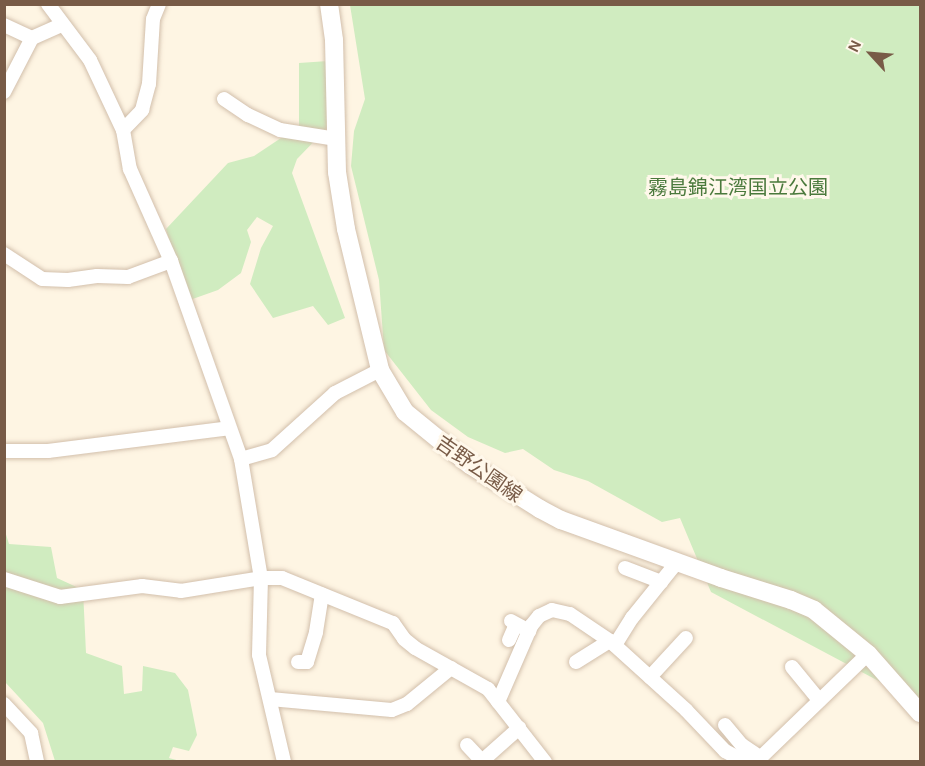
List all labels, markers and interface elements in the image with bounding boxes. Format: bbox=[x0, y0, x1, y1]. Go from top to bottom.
north arrow bbox=[841, 24, 901, 84]
text: N bbox=[843, 37, 865, 55]
park label: 霧島錦江湾国立公園 bbox=[648, 175, 828, 199]
street label: 吉野公園線 bbox=[431, 430, 527, 508]

